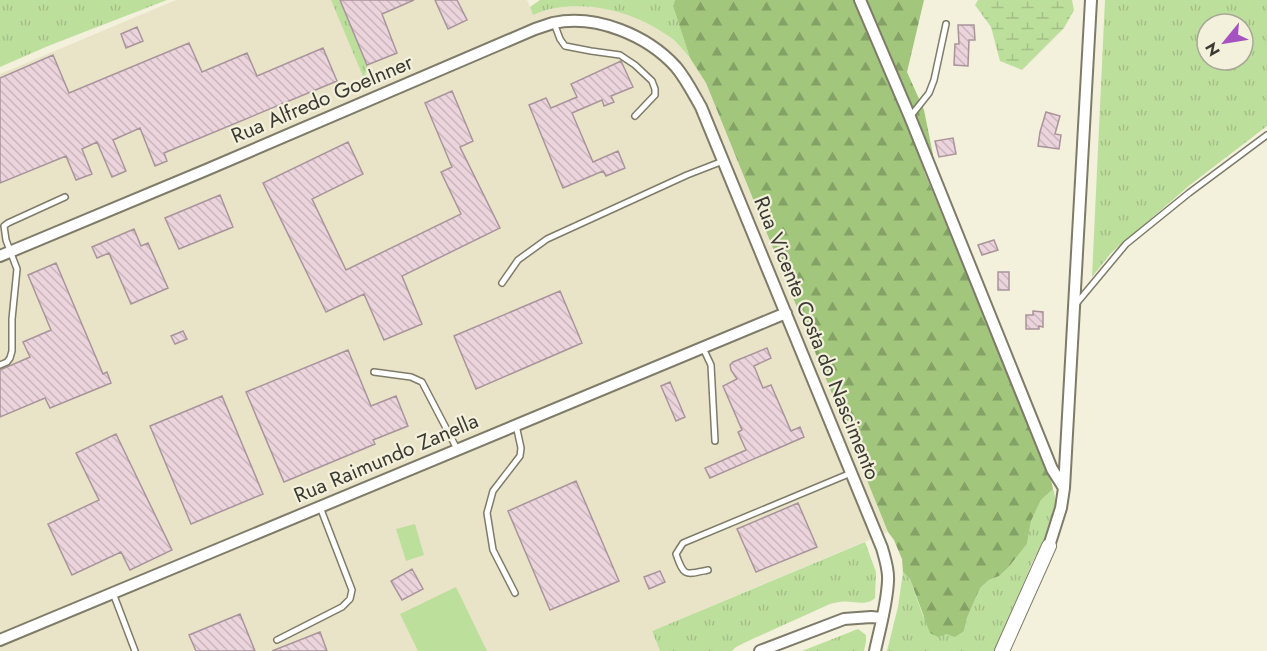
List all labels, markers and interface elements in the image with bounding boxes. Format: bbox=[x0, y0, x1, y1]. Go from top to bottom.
north arrow bbox=[1195, 12, 1255, 72]
text: N bbox=[1199, 38, 1226, 61]
street label: Rua Alfredo Goelnner bbox=[226, 47, 418, 151]
street label: Rua Vicente Costa do Nascimento bbox=[746, 192, 888, 484]
street label: Rua Raimundo Zanella bbox=[289, 406, 483, 510]

